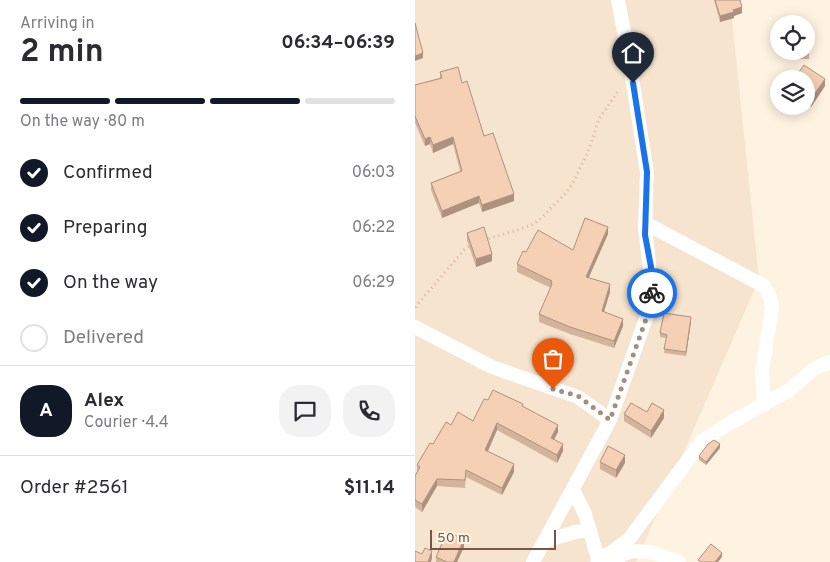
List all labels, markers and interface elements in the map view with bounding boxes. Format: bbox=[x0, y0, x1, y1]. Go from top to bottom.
text: Arriving in bbox=[20, 14, 95, 34]
map controls bbox=[770, 15, 815, 115]
button: locate bbox=[770, 15, 815, 60]
text: 06:34–06:39 bbox=[281, 31, 395, 55]
pin bbox=[612, 32, 654, 83]
text: 2 min bbox=[20, 33, 104, 73]
icon: home bbox=[619, 39, 647, 67]
button: layers bbox=[770, 70, 815, 115]
text: On the way · 80 m bbox=[20, 112, 145, 132]
icon: check bbox=[20, 159, 48, 187]
text: Confirmed bbox=[63, 161, 153, 185]
text: 06:03 bbox=[352, 163, 395, 183]
icon: check bbox=[20, 214, 48, 242]
text: Preparing bbox=[63, 216, 147, 240]
text: 06:22 bbox=[352, 218, 395, 238]
courier bbox=[627, 268, 677, 318]
icon: check bbox=[20, 269, 48, 297]
text: On the way bbox=[63, 271, 158, 295]
text: 06:29 bbox=[352, 273, 395, 293]
icon: bike bbox=[638, 279, 666, 307]
text: Delivered bbox=[63, 326, 144, 350]
pin bbox=[532, 338, 574, 389]
icon: bag bbox=[539, 345, 567, 373]
button: chat bbox=[279, 385, 331, 437]
button: phone bbox=[343, 385, 395, 437]
text: Alex bbox=[84, 389, 124, 413]
text: A bbox=[39, 399, 53, 423]
text: Courier · 4.4 bbox=[84, 413, 169, 433]
text: Order #2561 bbox=[20, 476, 129, 500]
text: $11.14 bbox=[344, 476, 395, 500]
scale bar bbox=[430, 527, 556, 550]
text: 50 m bbox=[437, 530, 470, 547]

